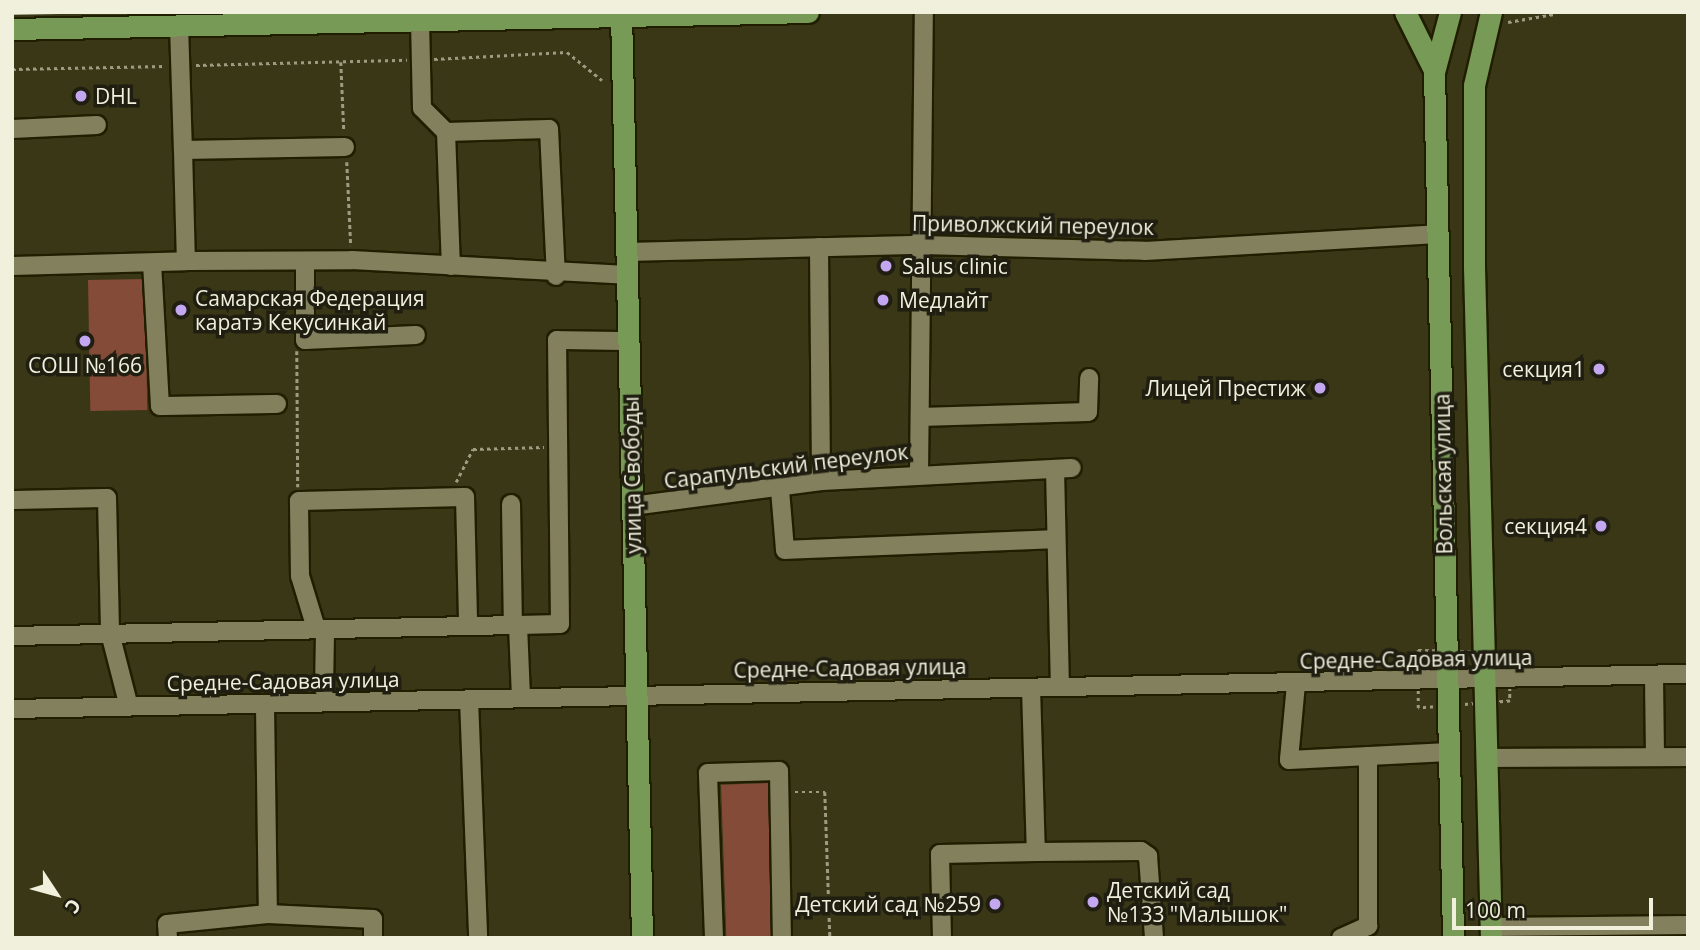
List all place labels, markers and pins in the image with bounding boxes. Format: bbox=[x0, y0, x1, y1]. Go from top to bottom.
place label: DHL bbox=[95, 83, 137, 109]
marker: DHL bbox=[73, 88, 89, 104]
place label: Salus clinic bbox=[902, 253, 1008, 279]
marker: Salus clinic bbox=[876, 256, 896, 276]
place label: Самарская Федерация каратэ Кекусинкай bbox=[195, 285, 425, 335]
place label: Медлайт bbox=[899, 287, 989, 313]
marker: Медлайт bbox=[873, 290, 893, 310]
marker: Самарская Федерация каратэ Кекусинкай bbox=[173, 302, 189, 318]
marker: СОШ №166 bbox=[77, 333, 93, 349]
place label: СОШ №166 bbox=[28, 352, 142, 378]
place label: секция1 bbox=[1502, 356, 1585, 382]
marker: секция1 bbox=[1591, 361, 1607, 377]
place label: Лицей Престиж bbox=[1145, 375, 1306, 401]
marker: Лицей Престиж bbox=[1312, 380, 1328, 396]
place label: секция4 bbox=[1504, 513, 1587, 539]
marker: секция4 bbox=[1593, 518, 1609, 534]
place label: Детский сад №133 "Малышок" bbox=[1107, 877, 1287, 927]
place label: Детский сад №259 bbox=[795, 891, 981, 917]
marker: Детский сад №133 "Малышок" bbox=[1085, 894, 1101, 910]
marker: Детский сад №259 bbox=[987, 896, 1003, 912]

